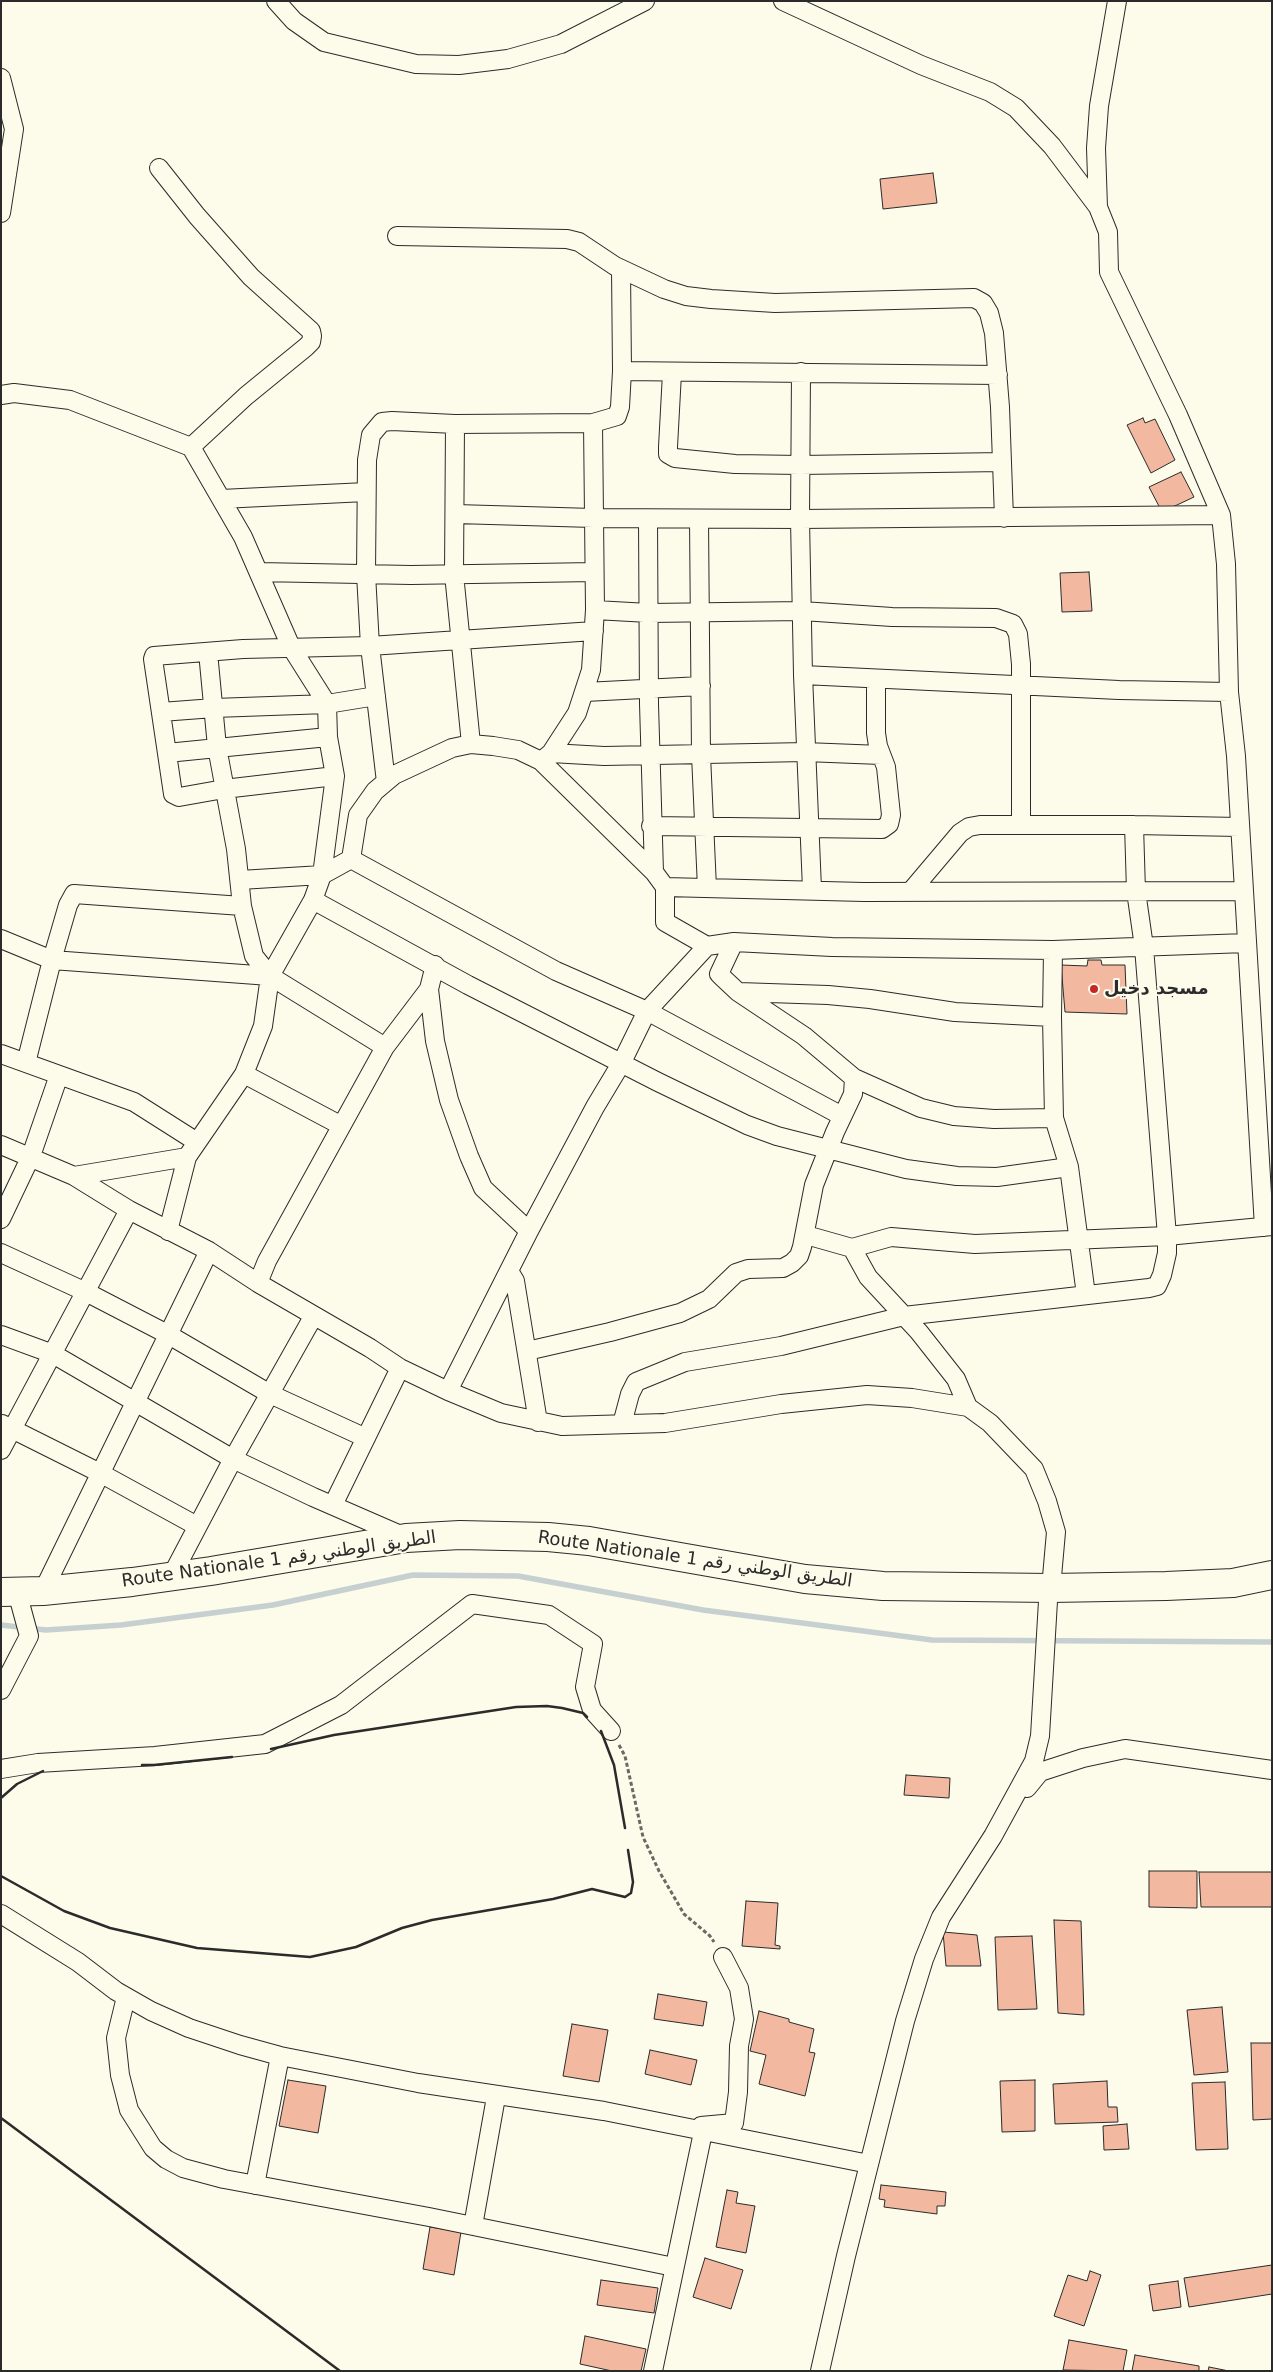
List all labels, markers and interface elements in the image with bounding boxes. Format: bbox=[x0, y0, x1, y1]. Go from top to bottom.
place label: مسجد دخيل bbox=[1104, 978, 1209, 1000]
marker: مسجد دخيل bbox=[1088, 983, 1100, 995]
street label: Route Nationale الطريق الوطني رقم 1 bbox=[120, 1527, 438, 1593]
street label: Route Nationale الطريق الوطني رقم 1 bbox=[536, 1527, 854, 1593]

